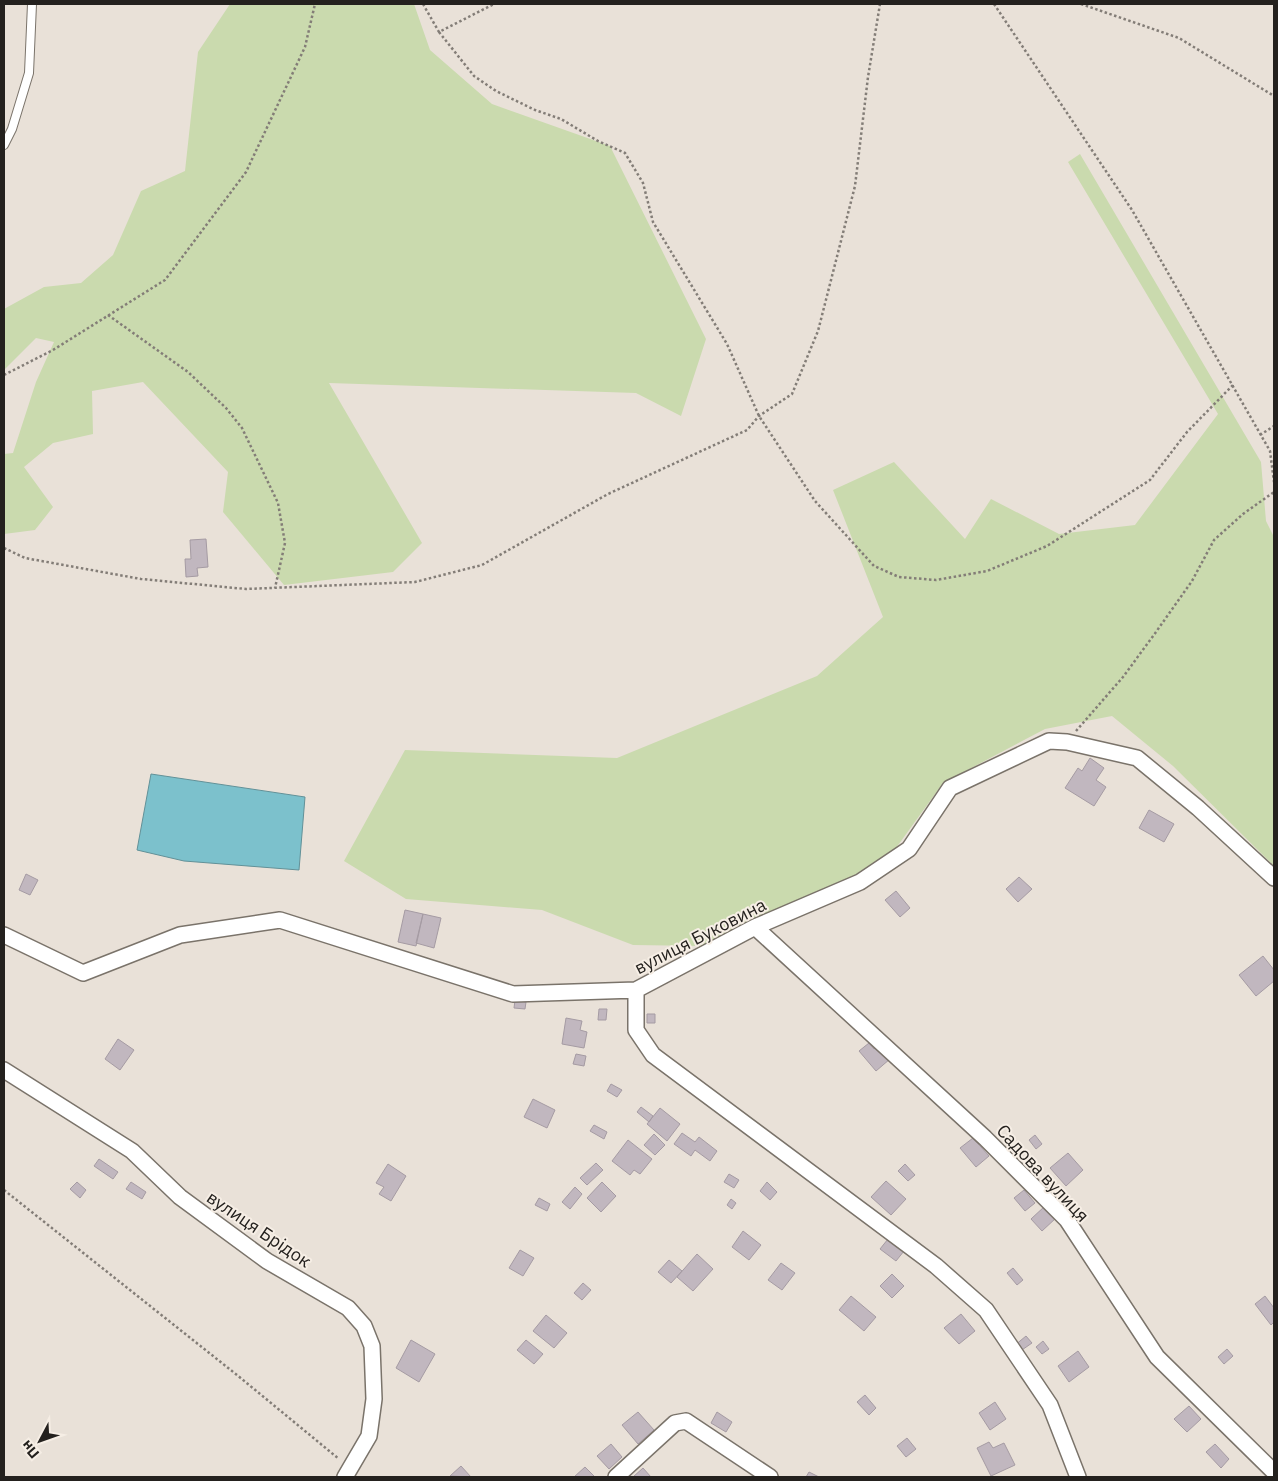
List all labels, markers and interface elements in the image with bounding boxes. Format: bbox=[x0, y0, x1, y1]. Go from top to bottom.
street label: вулиця Буковина bbox=[630, 893, 770, 979]
street label: Садова вулиця bbox=[992, 1119, 1094, 1227]
street label: вулиця Брідок bbox=[202, 1186, 316, 1272]
north arrow bbox=[15, 1416, 65, 1466]
text: Пн bbox=[17, 1437, 43, 1462]

